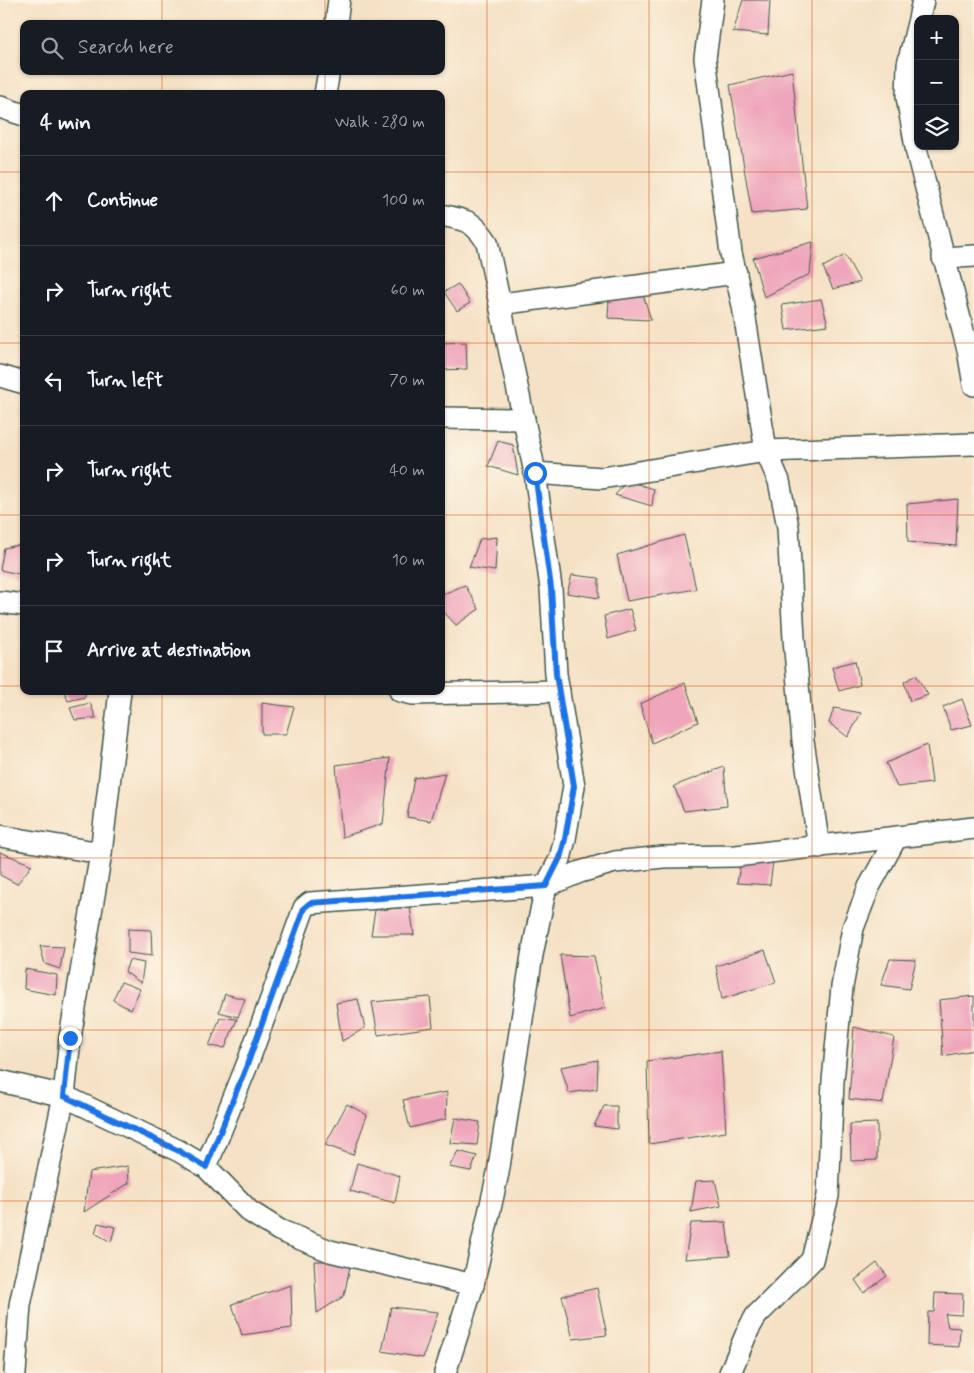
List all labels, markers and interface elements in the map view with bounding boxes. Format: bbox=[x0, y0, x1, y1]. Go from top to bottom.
map controls bbox=[914, 15, 959, 150]
button: + bbox=[914, 15, 959, 60]
search box bbox=[20, 20, 445, 75]
icon: search bbox=[38, 34, 66, 62]
text: Search here bbox=[78, 35, 174, 60]
button: − bbox=[914, 60, 959, 105]
button: layers bbox=[914, 105, 959, 150]
text: 4 min bbox=[40, 109, 91, 137]
text: Walk · 280 m bbox=[335, 112, 425, 133]
icon: ahead bbox=[40, 187, 68, 215]
text: Continue bbox=[87, 188, 158, 213]
text: 100 m bbox=[382, 190, 425, 211]
icon: right bbox=[40, 277, 68, 305]
text: Turn right bbox=[87, 278, 171, 303]
text: 60 m bbox=[391, 280, 425, 301]
icon: left bbox=[40, 367, 68, 395]
text: Turn left bbox=[87, 368, 163, 393]
text: 70 m bbox=[389, 370, 425, 391]
icon: right bbox=[40, 457, 68, 485]
text: Turn right bbox=[87, 458, 171, 483]
text: 40 m bbox=[389, 460, 425, 481]
route start bbox=[524, 462, 547, 485]
icon: right bbox=[40, 547, 68, 575]
text: Turn right bbox=[87, 548, 171, 573]
text: 10 m bbox=[392, 550, 425, 571]
icon: arrive bbox=[40, 637, 68, 665]
text: Arrive at destination bbox=[87, 638, 251, 663]
route end bbox=[59, 1027, 82, 1050]

